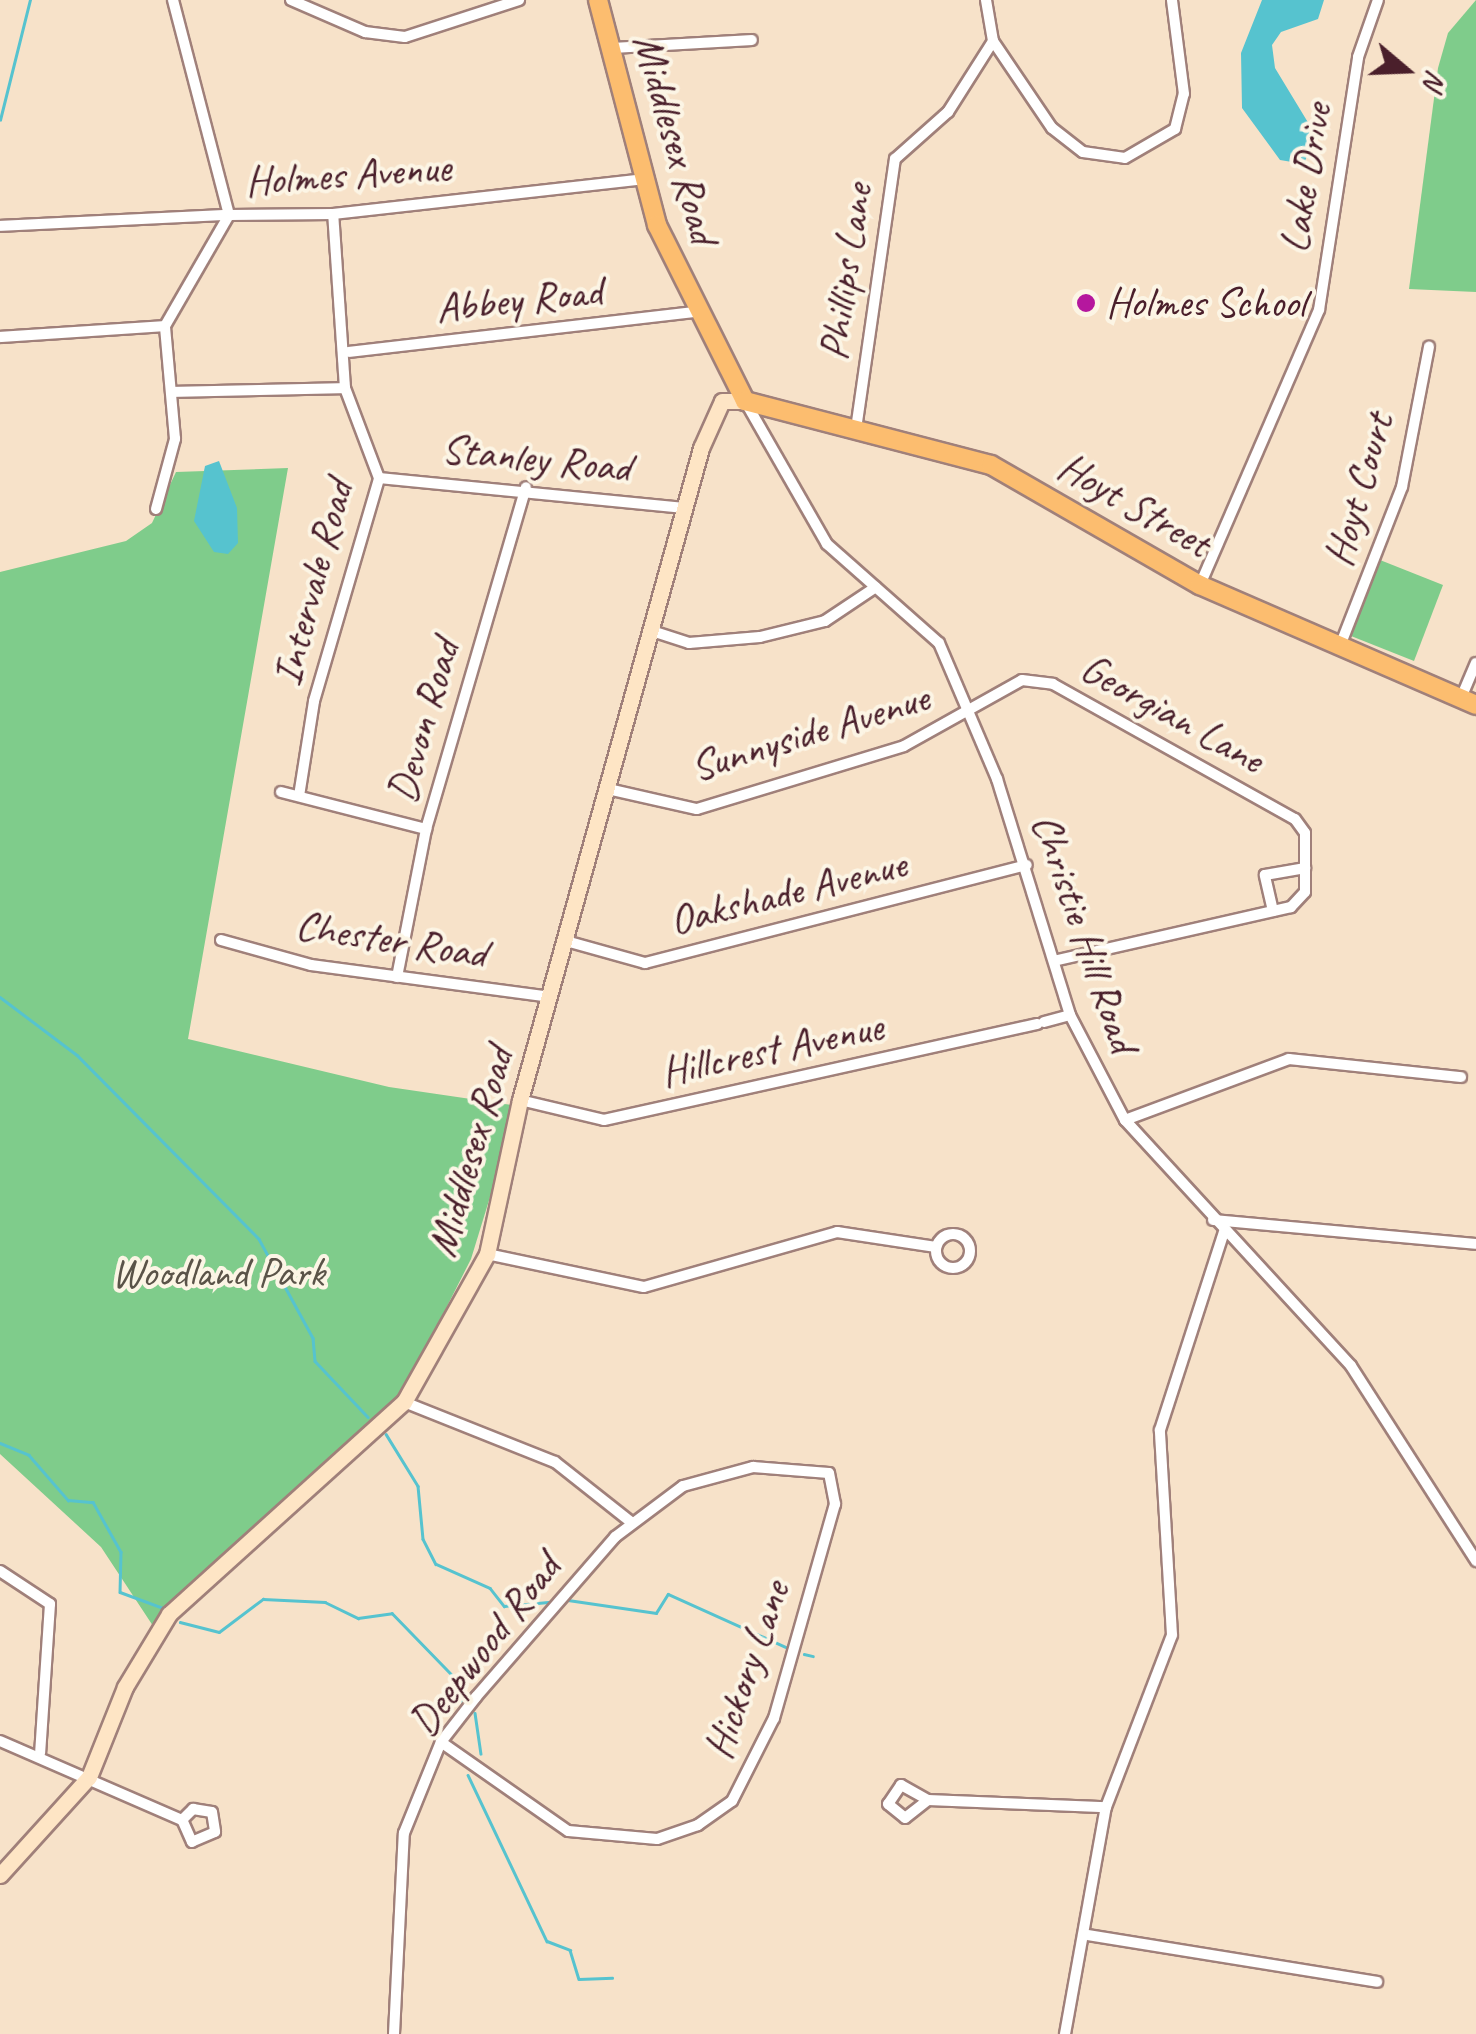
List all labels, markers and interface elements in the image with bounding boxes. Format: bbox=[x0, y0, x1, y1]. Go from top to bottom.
north arrow bbox=[1356, 20, 1456, 120]
street label: Middlesex Road bbox=[621, 29, 729, 249]
text: N bbox=[1415, 66, 1454, 94]
street label: Lake Drive bbox=[1269, 100, 1343, 256]
street label: Holmes Avenue bbox=[244, 143, 452, 207]
street label: Phillips Lane bbox=[809, 180, 883, 364]
street label: Abbey Road bbox=[434, 266, 604, 334]
place label: Holmes School bbox=[1106, 278, 1306, 328]
marker: Holmes School bbox=[1075, 292, 1097, 314]
street label: Hoyt Court bbox=[1313, 408, 1405, 572]
street label: Stanley Road bbox=[440, 424, 632, 494]
street label: Hoyt Street bbox=[1049, 441, 1219, 569]
street label: Intervale Road bbox=[261, 475, 365, 691]
street label: Devon Road bbox=[377, 634, 471, 808]
street label: Georgian Lane bbox=[1071, 643, 1273, 785]
street label: Sunnyside Avenue bbox=[685, 673, 935, 793]
street label: Christie Hill Road bbox=[1020, 807, 1148, 1059]
street label: Oakshade Avenue bbox=[665, 839, 911, 947]
street label: Chester Road bbox=[293, 900, 489, 980]
street label: Hillcrest Avenue bbox=[656, 1002, 888, 1098]
street label: Middlesex Road bbox=[417, 1042, 525, 1262]
park label: Woodland Park bbox=[112, 1248, 324, 1298]
street label: Deepwood Road bbox=[399, 1544, 571, 1746]
street label: Hickory Lane bbox=[693, 1574, 801, 1766]

